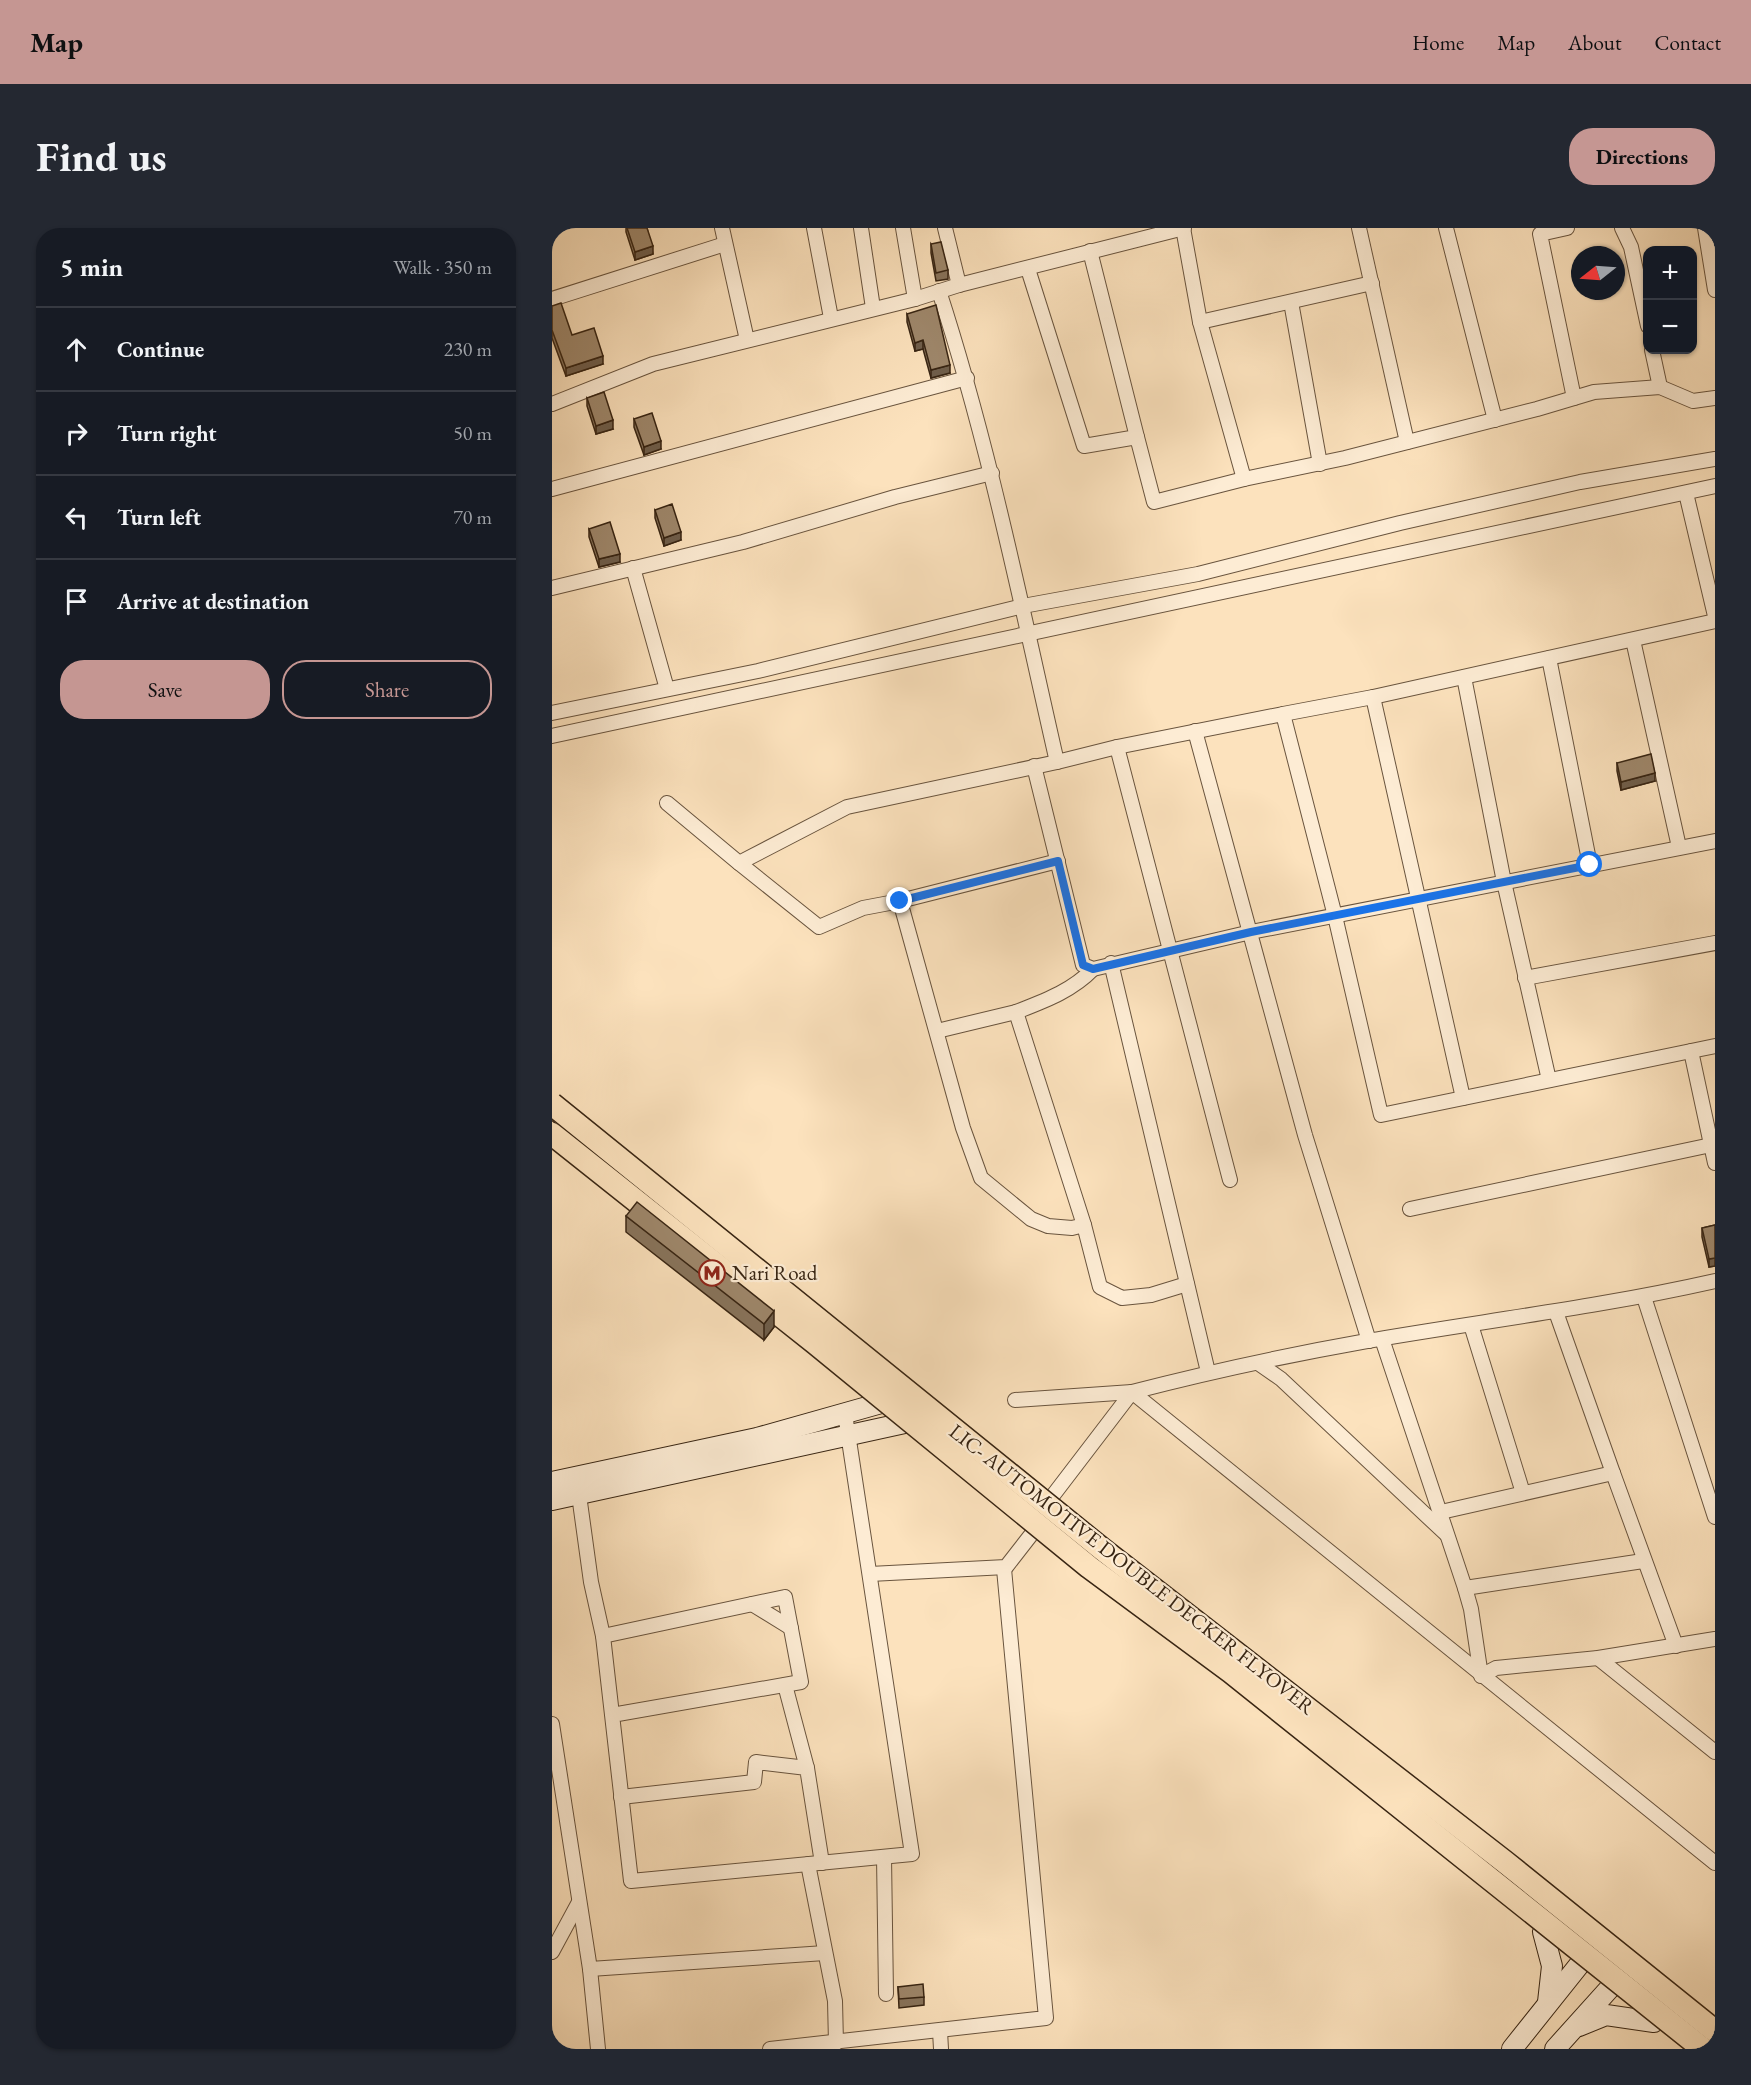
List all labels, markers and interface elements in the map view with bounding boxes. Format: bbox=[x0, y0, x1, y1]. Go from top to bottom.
text: Map bbox=[30, 24, 83, 60]
text: Home bbox=[1412, 29, 1464, 56]
text: Map bbox=[1497, 29, 1535, 56]
text: About bbox=[1568, 29, 1621, 56]
text: Contact bbox=[1654, 29, 1721, 56]
button: Directions bbox=[1569, 128, 1715, 185]
text: Find us bbox=[36, 129, 167, 184]
north arrow bbox=[1571, 246, 1625, 300]
map controls bbox=[1643, 246, 1697, 354]
button: + bbox=[1643, 246, 1697, 300]
text: 5 min bbox=[60, 250, 123, 284]
text: Walk · 350 m bbox=[393, 254, 492, 280]
button: − bbox=[1643, 300, 1697, 354]
icon: ahead bbox=[60, 333, 93, 366]
text: Continue bbox=[117, 335, 204, 364]
text: 230 m bbox=[444, 336, 492, 362]
icon: right bbox=[60, 417, 93, 450]
text: Turn right bbox=[117, 419, 216, 448]
text: 50 m bbox=[453, 420, 492, 446]
icon: left bbox=[60, 501, 93, 534]
text: Turn left bbox=[117, 503, 201, 532]
text: 70 m bbox=[453, 504, 492, 530]
icon: arrive bbox=[60, 585, 93, 618]
text: Arrive at destination bbox=[117, 587, 309, 616]
button: Save bbox=[60, 660, 270, 719]
button: Share bbox=[282, 660, 492, 719]
route start bbox=[1576, 851, 1602, 877]
route end bbox=[886, 887, 912, 913]
metro station icon: Nari Road bbox=[697, 1258, 727, 1288]
place label: Nari Road bbox=[732, 1259, 818, 1286]
street label: LIC- AUTOMOTIVE DOUBLE DECKER FLYOVER bbox=[944, 1417, 1321, 1720]

